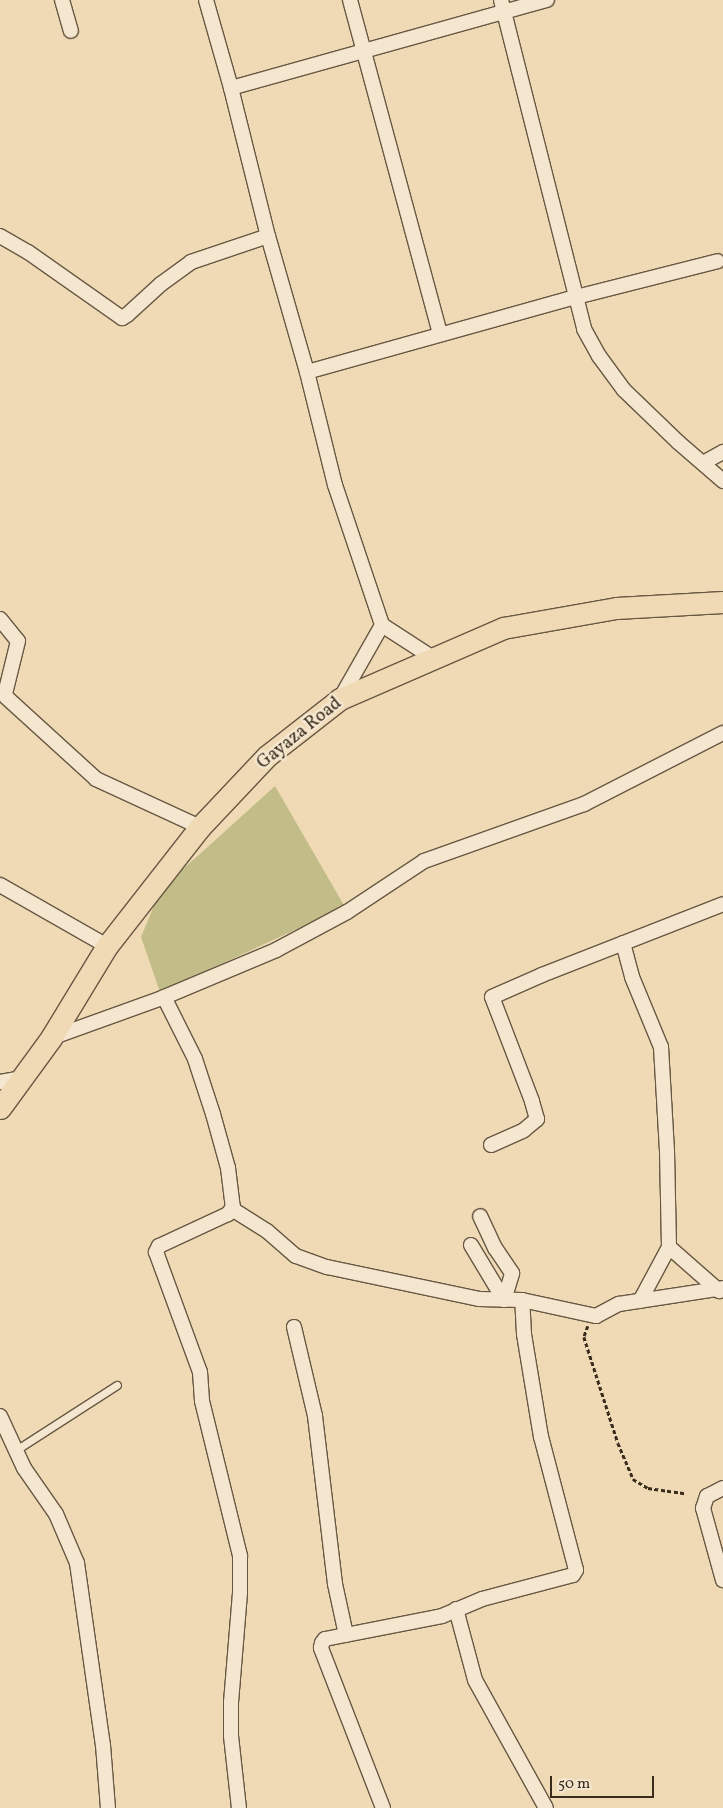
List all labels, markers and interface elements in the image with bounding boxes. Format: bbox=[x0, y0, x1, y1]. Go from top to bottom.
street label: Gayaza Road bbox=[253, 693, 347, 775]
scale bar bbox=[553, 1766, 657, 1798]
text: 50 m bbox=[558, 1774, 590, 1795]

